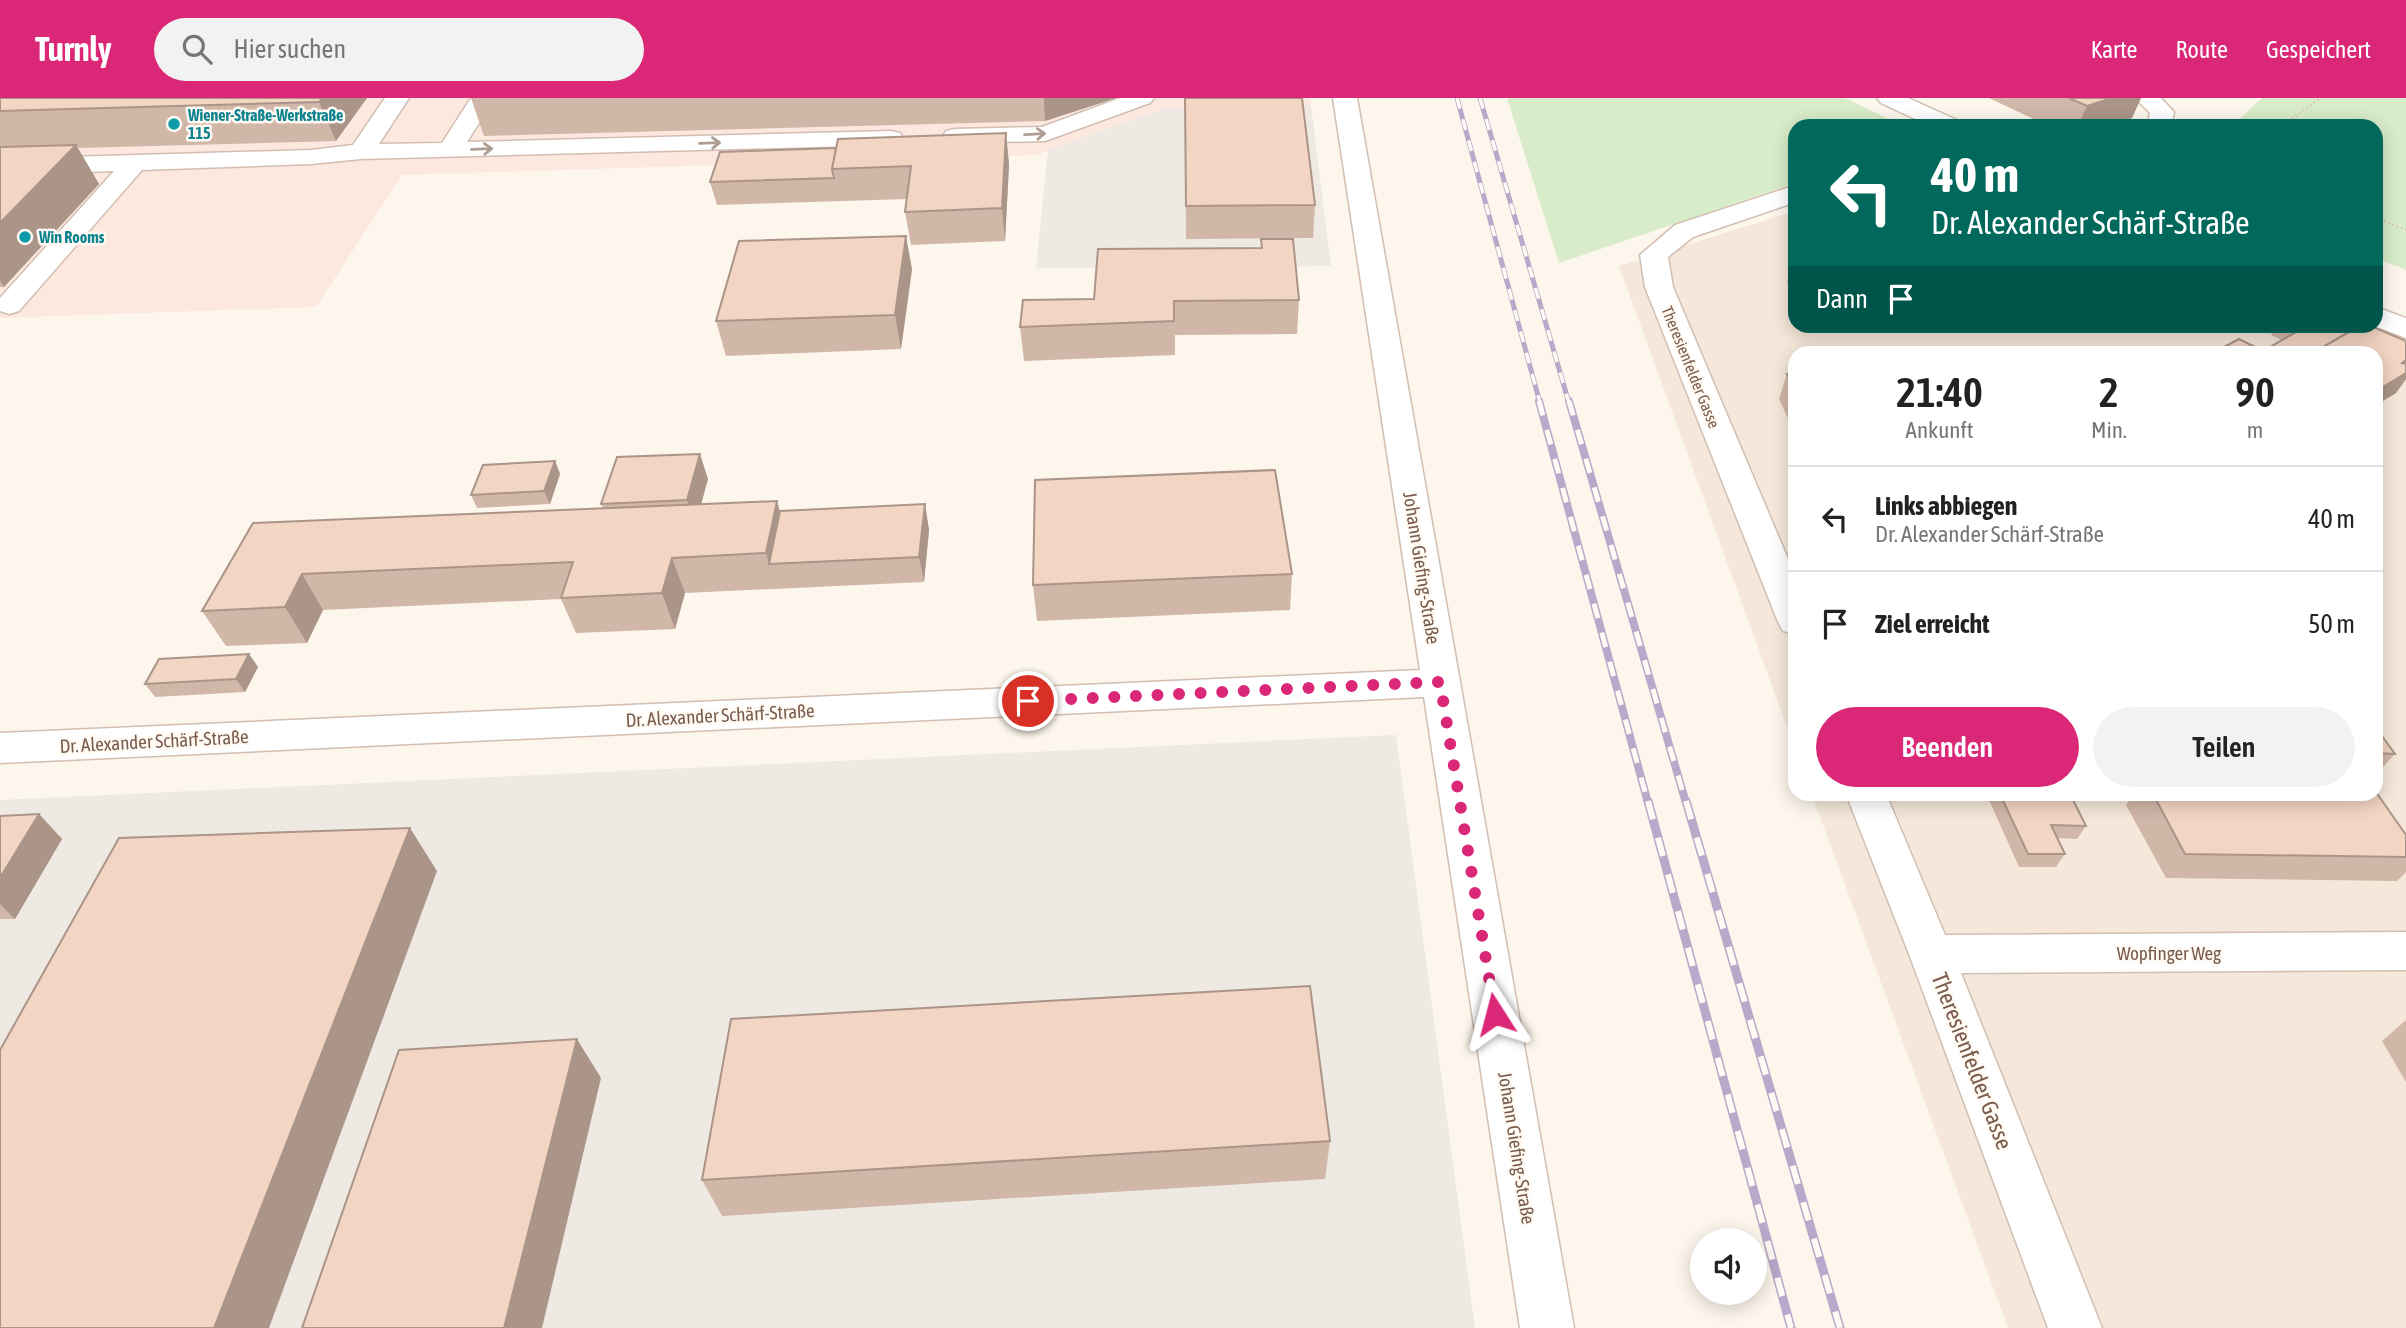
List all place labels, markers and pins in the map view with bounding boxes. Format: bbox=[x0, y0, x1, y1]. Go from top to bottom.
place label: Wiener-Straße-Werkstraße 115 bbox=[187, 106, 343, 142]
marker: Wiener-Straße-Werkstraße 115 bbox=[166, 116, 182, 132]
place label: Win Rooms bbox=[38, 228, 105, 246]
marker: Win Rooms bbox=[17, 229, 33, 245]
pin bbox=[998, 671, 1058, 731]

